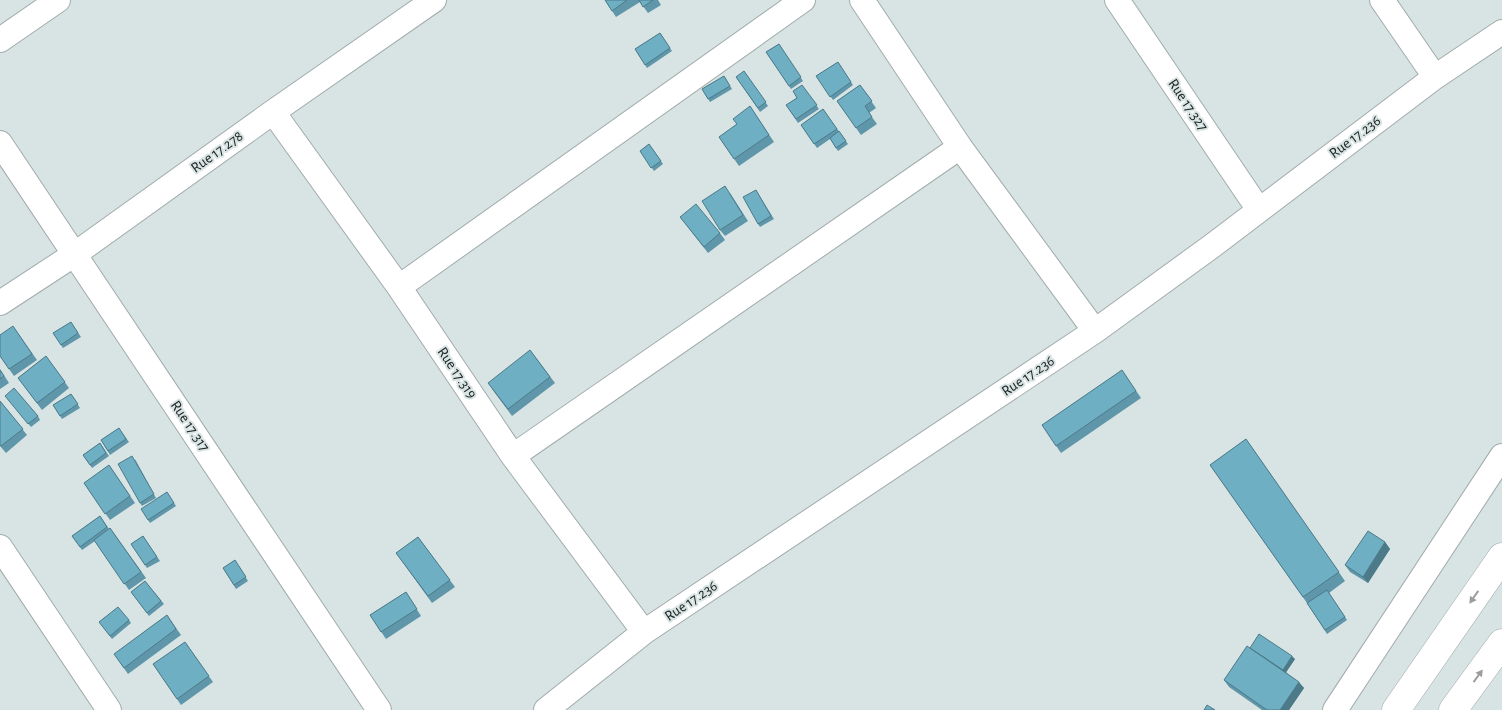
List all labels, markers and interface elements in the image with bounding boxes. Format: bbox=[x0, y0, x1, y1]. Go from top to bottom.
street label: Rue 17.327 bbox=[1165, 76, 1211, 134]
street label: Rue 17.236 bbox=[1327, 113, 1383, 161]
street label: Rue 17.278 bbox=[188, 128, 246, 176]
street label: Rue 17.319 bbox=[434, 345, 480, 401]
street label: Rue 17.236 bbox=[999, 353, 1057, 399]
street label: Rue 17.317 bbox=[168, 398, 212, 454]
street label: Rue 17.236 bbox=[662, 578, 720, 624]
one-way arrow bbox=[1469, 590, 1479, 604]
one-way arrow bbox=[1473, 670, 1483, 683]

